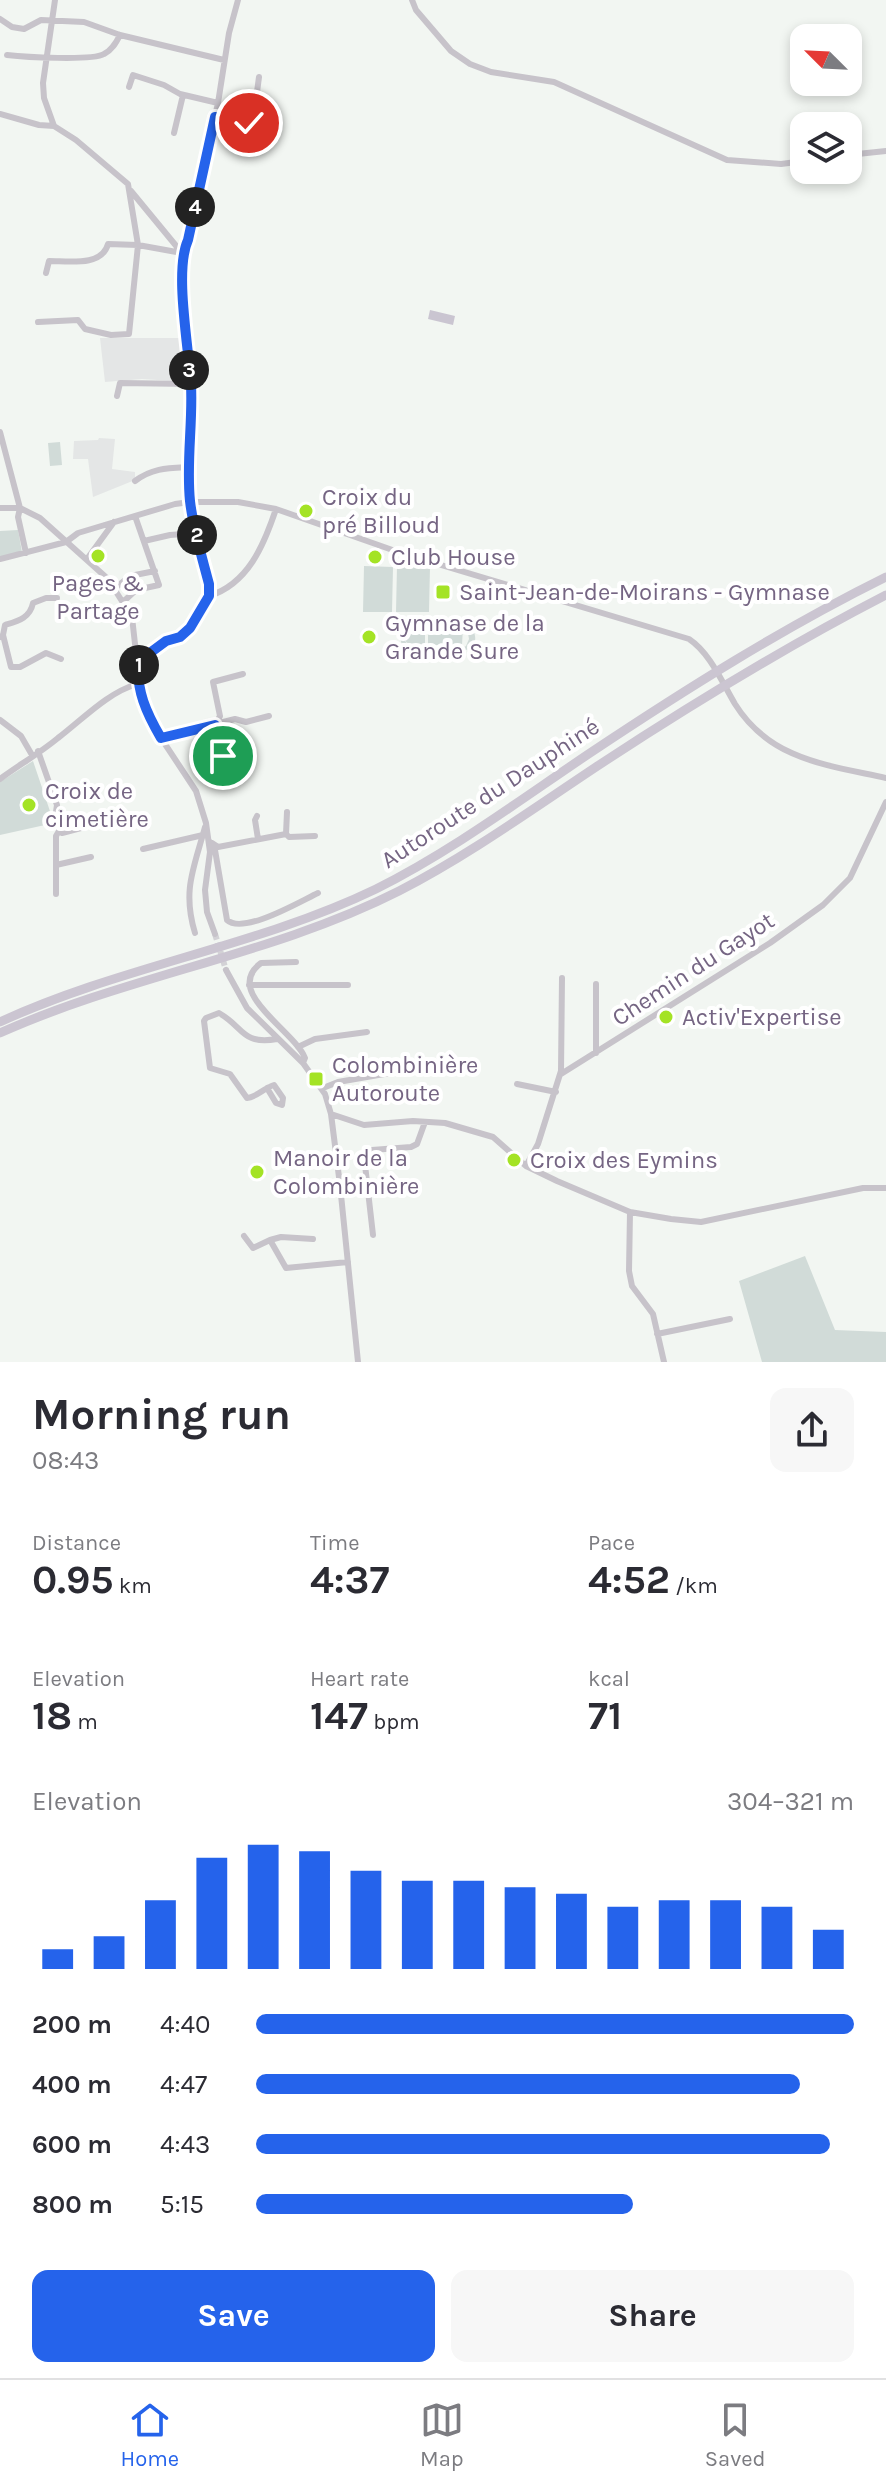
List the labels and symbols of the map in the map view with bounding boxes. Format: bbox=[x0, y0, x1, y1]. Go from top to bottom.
north arrow bbox=[790, 24, 862, 96]
pin bbox=[215, 89, 283, 157]
pin: 4 bbox=[175, 187, 215, 227]
pin: 3 bbox=[169, 350, 209, 390]
place label: Croix du pré Billoud bbox=[322, 483, 440, 539]
marker: Croix du pré Billoud bbox=[297, 502, 315, 520]
pin: 2 bbox=[177, 515, 217, 555]
place label: Club House bbox=[391, 543, 516, 571]
marker: Pages & Partage bbox=[89, 547, 107, 565]
marker: Club House bbox=[366, 548, 384, 566]
place label: Pages & Partage bbox=[52, 569, 144, 625]
place label: Saint-Jean-de-Moirans - Gymnase bbox=[459, 578, 830, 606]
marker: Saint-Jean-de-Moirans - Gymnase bbox=[434, 583, 452, 601]
place label: Gymnase de la Grande Sure bbox=[385, 609, 545, 665]
marker: Gymnase de la Grande Sure bbox=[360, 628, 378, 646]
pin: 1 bbox=[119, 645, 159, 685]
street label: Autoroute du Dauphiné bbox=[376, 712, 604, 874]
pin bbox=[189, 722, 257, 790]
place label: Croix de cimetière bbox=[45, 777, 149, 833]
marker: Croix de cimetière bbox=[20, 796, 38, 814]
street label: Chemin du Gayot bbox=[607, 906, 779, 1032]
place label: Activ'Expertise bbox=[682, 1003, 842, 1031]
marker: Activ'Expertise bbox=[657, 1008, 675, 1026]
place label: Colombinière Autoroute bbox=[332, 1051, 478, 1107]
marker: Colombinière Autoroute bbox=[307, 1070, 325, 1088]
place label: Manoir de la Colombinière bbox=[273, 1144, 419, 1200]
place label: Croix des Eymins bbox=[530, 1146, 718, 1174]
marker: Croix des Eymins bbox=[505, 1151, 523, 1169]
marker: Manoir de la Colombinière bbox=[248, 1163, 266, 1181]

